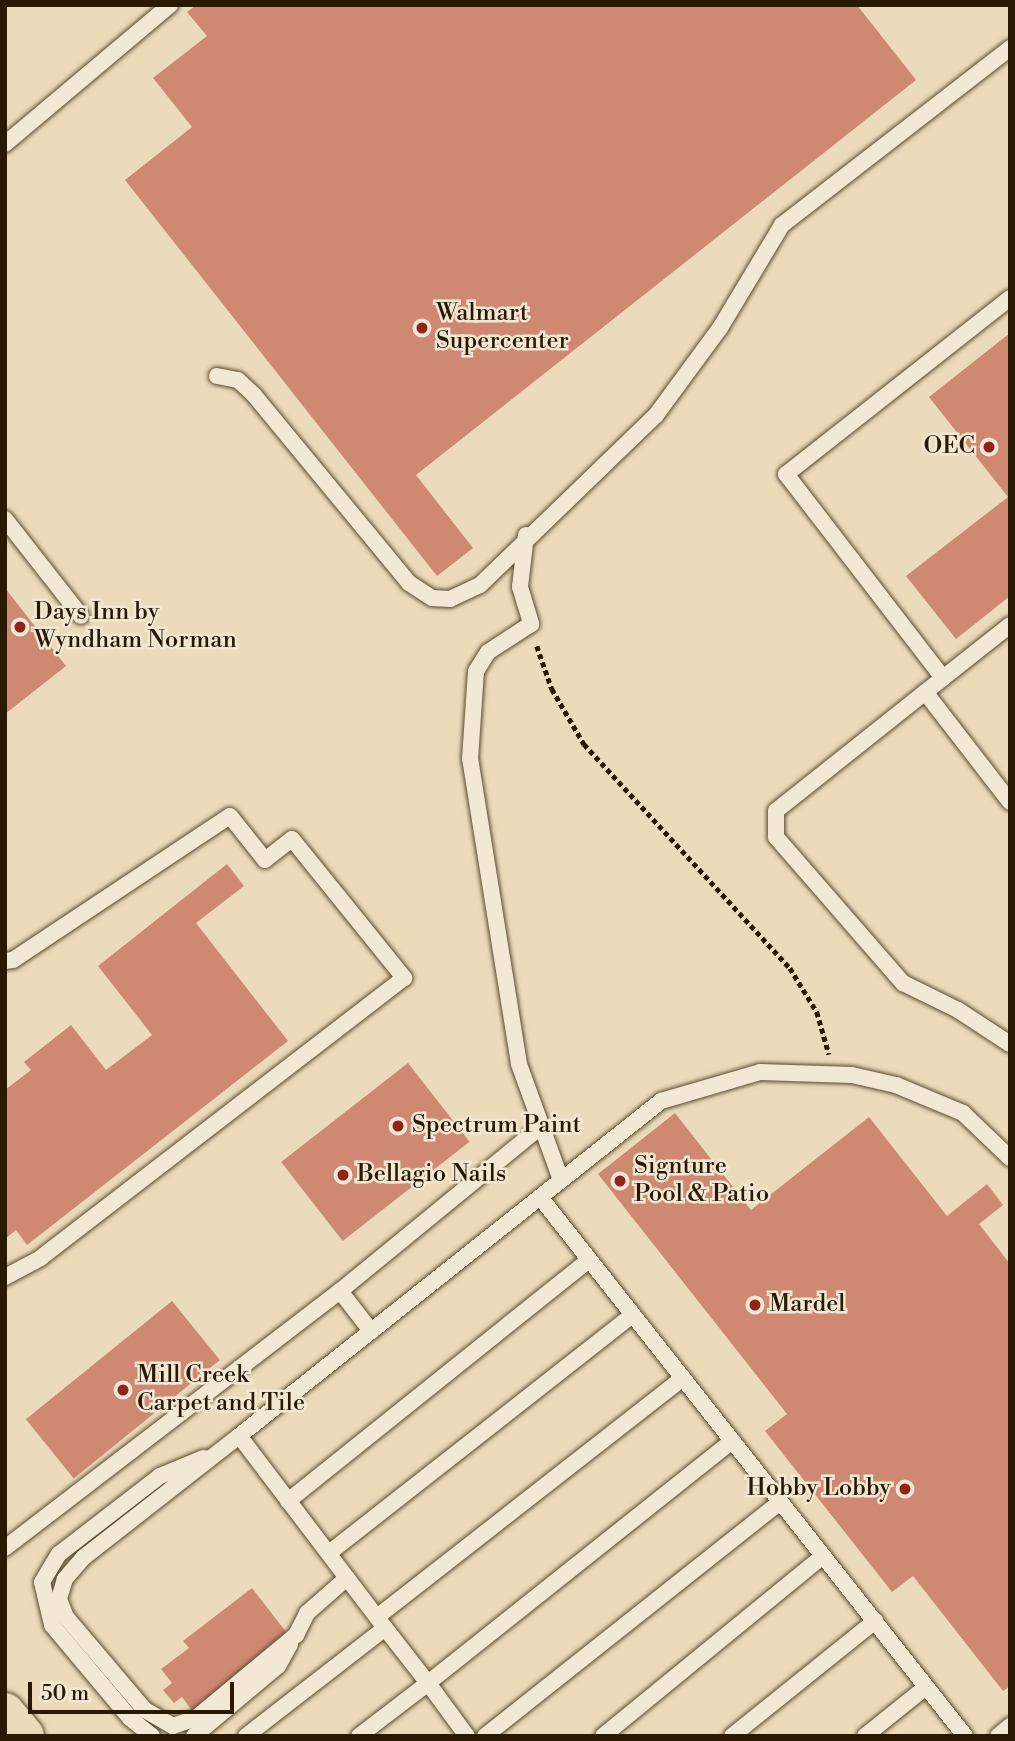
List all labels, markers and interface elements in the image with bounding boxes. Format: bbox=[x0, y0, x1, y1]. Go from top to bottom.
place label: Walmart Supercenter bbox=[436, 300, 569, 356]
marker: Walmart Supercenter bbox=[414, 320, 430, 336]
place label: OEC bbox=[923, 433, 975, 461]
marker: OEC bbox=[981, 439, 997, 455]
place label: Days Inn by Wyndham Norman bbox=[34, 599, 237, 655]
marker: Days Inn by Wyndham Norman bbox=[12, 619, 28, 635]
place label: Spectrum Paint bbox=[412, 1112, 581, 1140]
marker: Spectrum Paint bbox=[390, 1118, 406, 1134]
place label: Signture Pool & Patio bbox=[634, 1153, 769, 1209]
place label: Bellagio Nails bbox=[357, 1161, 506, 1189]
marker: Bellagio Nails bbox=[335, 1167, 351, 1183]
marker: Signture Pool & Patio bbox=[612, 1173, 628, 1189]
place label: Mardel bbox=[769, 1291, 845, 1319]
marker: Mardel bbox=[747, 1297, 763, 1313]
place label: Mill Creek Carpet and Tile bbox=[137, 1362, 305, 1418]
marker: Mill Creek Carpet and Tile bbox=[115, 1382, 131, 1398]
place label: Hobby Lobby bbox=[746, 1475, 891, 1503]
marker: Hobby Lobby bbox=[897, 1481, 913, 1497]
scale bar bbox=[32, 1668, 238, 1712]
text: 50 m bbox=[41, 1681, 89, 1707]

